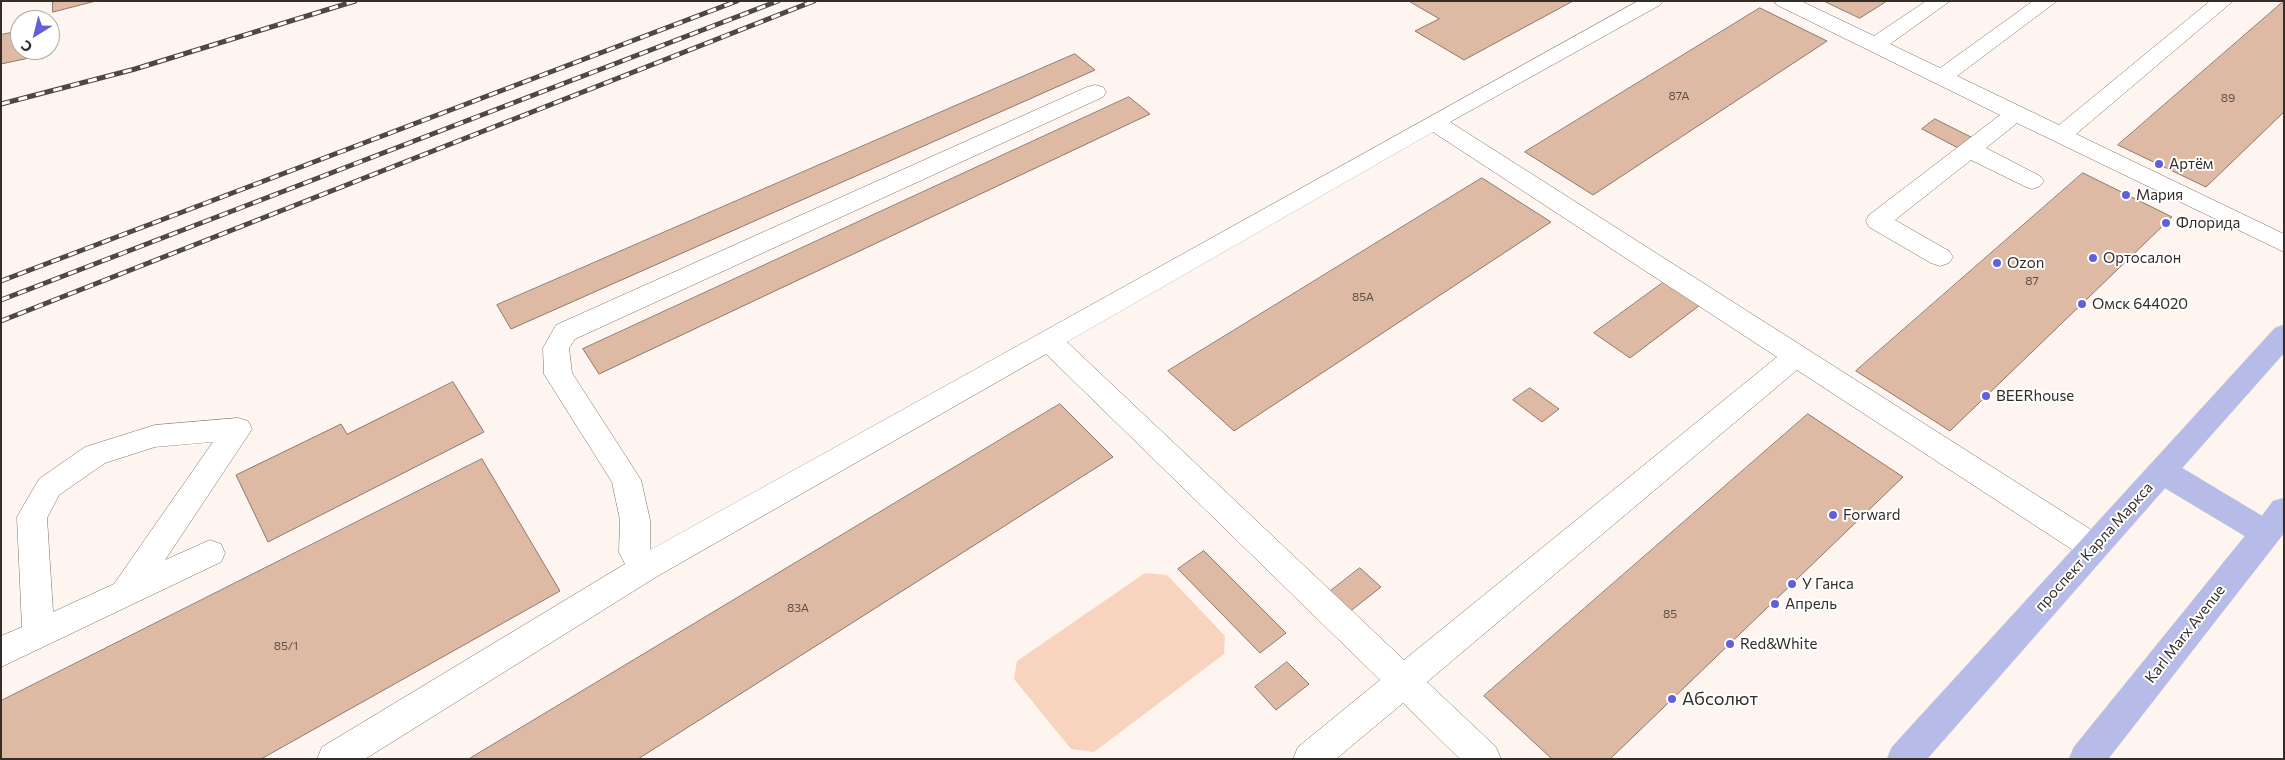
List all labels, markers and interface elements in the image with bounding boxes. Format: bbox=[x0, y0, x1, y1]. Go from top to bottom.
north arrow bbox=[10, 10, 60, 60]
text: С bbox=[18, 37, 35, 56]
house number: 87А bbox=[1669, 89, 1689, 103]
house number: 89 bbox=[2221, 91, 2235, 105]
place label: Артём bbox=[2169, 155, 2214, 173]
marker: Артём bbox=[2153, 158, 2165, 170]
place label: Мария bbox=[2136, 186, 2183, 204]
marker: Мария bbox=[2120, 189, 2132, 201]
place label: Флорида bbox=[2176, 214, 2240, 232]
marker: Флорида bbox=[2160, 217, 2172, 229]
place label: Ортосалон bbox=[2103, 249, 2181, 267]
marker: Ортосалон bbox=[2087, 252, 2099, 264]
place label: Ozon bbox=[2007, 254, 2044, 272]
marker: Ozon bbox=[1991, 257, 2003, 269]
house number: 87 bbox=[2025, 274, 2039, 288]
house number: 85А bbox=[1352, 290, 1374, 304]
place label: Омск 644020 bbox=[2092, 295, 2188, 313]
marker: Омск 644020 bbox=[2076, 298, 2088, 310]
place label: BEERhouse bbox=[1996, 387, 2074, 405]
marker: BEERhouse bbox=[1980, 390, 1992, 402]
street label: проспект Карла Маркса bbox=[2031, 479, 2157, 615]
place label: Forward bbox=[1843, 506, 1900, 524]
marker: Forward bbox=[1827, 509, 1839, 521]
place label: У Ганса bbox=[1802, 575, 1854, 593]
marker: У Ганса bbox=[1786, 578, 1798, 590]
street label: Karl Marx Avenue bbox=[2141, 581, 2229, 687]
place label: Апрель bbox=[1785, 595, 1837, 613]
marker: Апрель bbox=[1769, 598, 1781, 610]
house number: 83А bbox=[787, 601, 809, 615]
house number: 85 bbox=[1663, 607, 1677, 621]
place label: Red&White bbox=[1740, 635, 1817, 653]
marker: Red&White bbox=[1724, 638, 1736, 650]
house number: 85/1 bbox=[274, 639, 298, 653]
place label: Абсолют bbox=[1682, 688, 1758, 710]
marker: Абсолют bbox=[1666, 693, 1678, 705]

